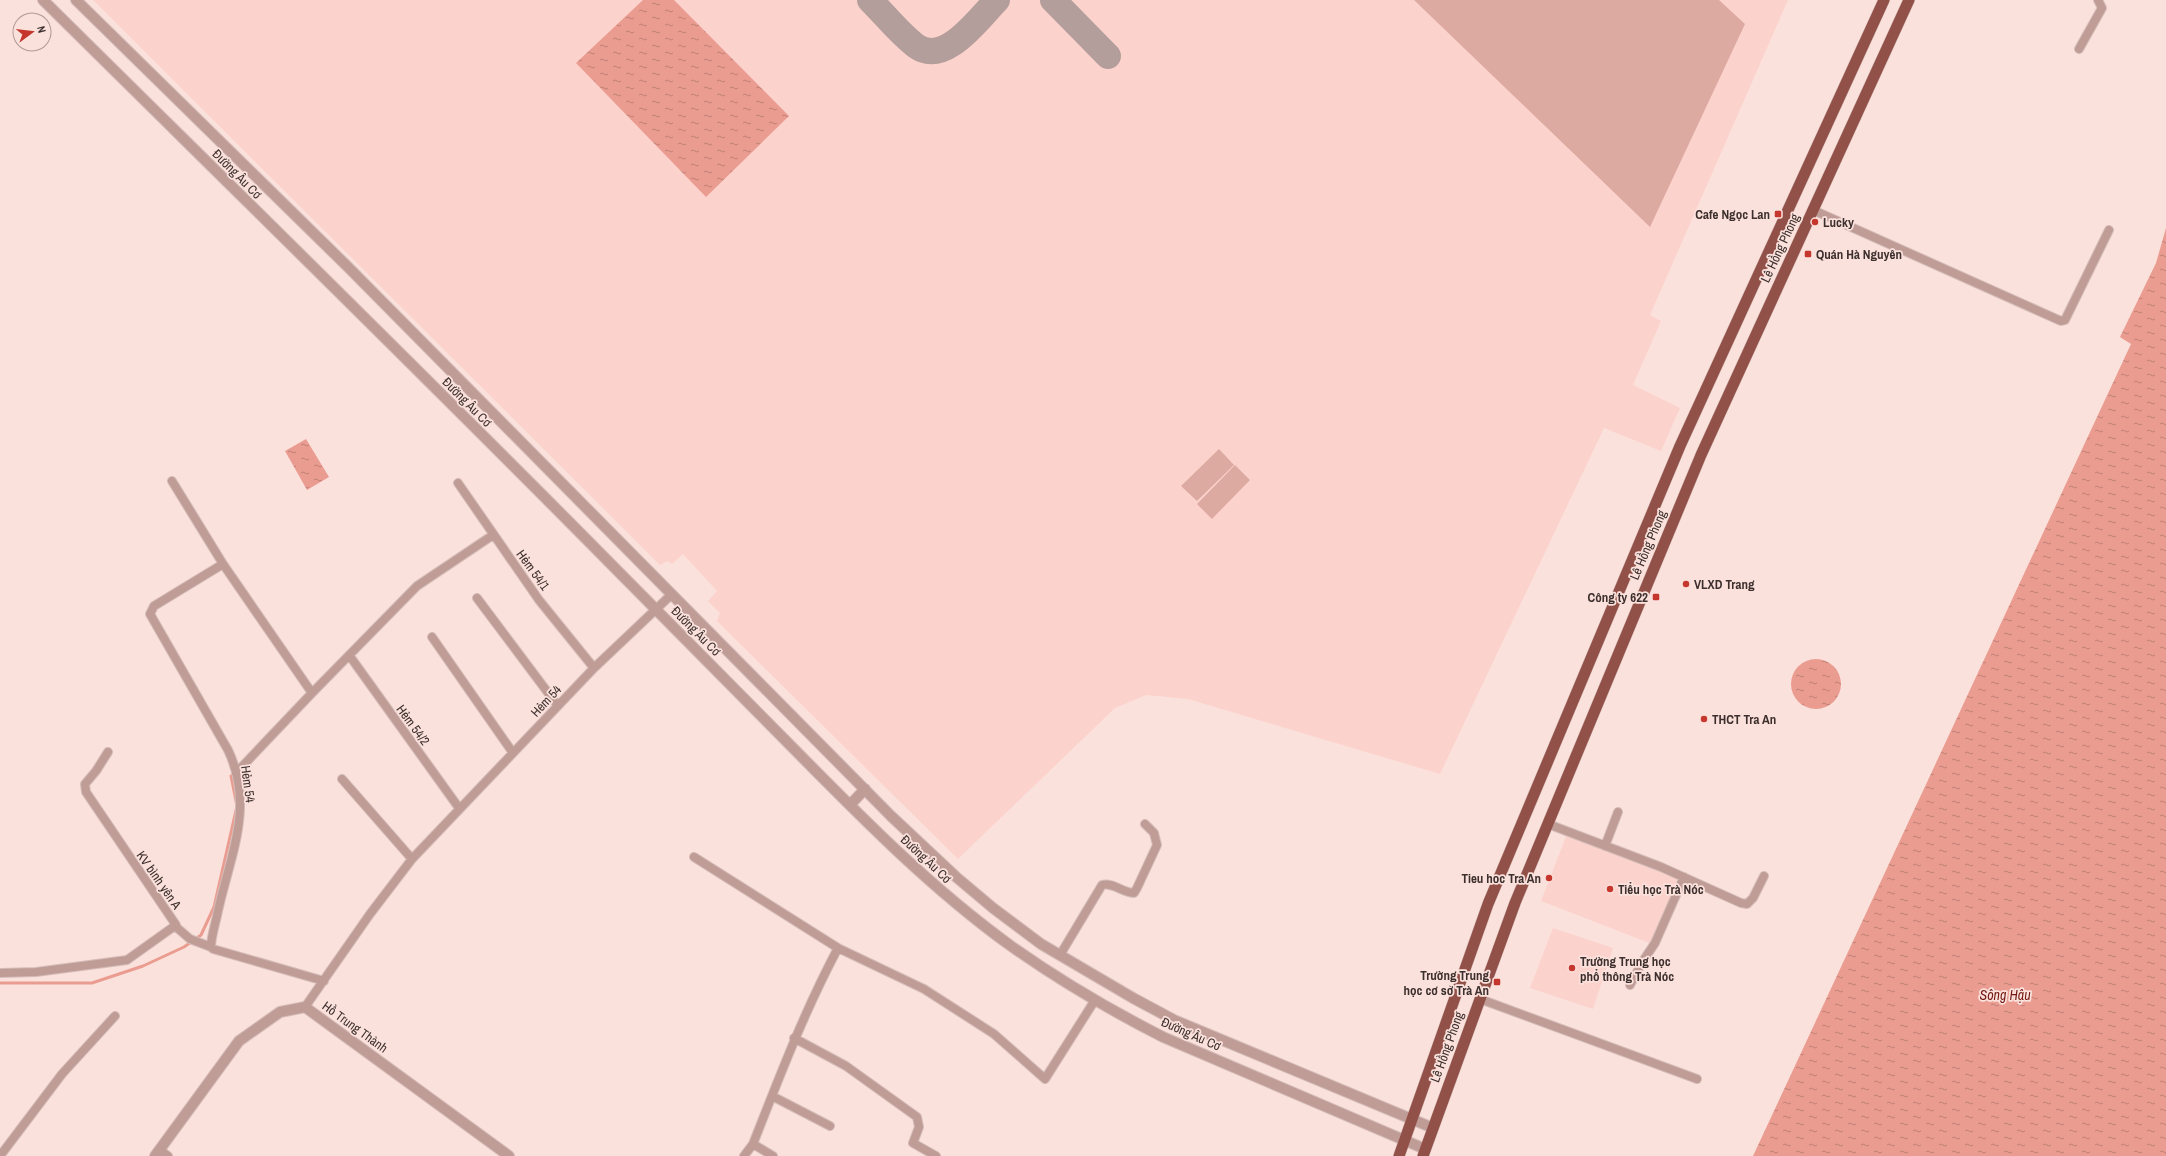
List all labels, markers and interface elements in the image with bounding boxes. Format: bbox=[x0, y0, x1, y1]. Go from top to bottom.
north arrow bbox=[12, 12, 52, 52]
text: N bbox=[34, 24, 49, 34]
street label: Đường Âu Cơ bbox=[209, 146, 265, 202]
place label: Cafe Ngọc Lan bbox=[1695, 206, 1770, 223]
marker: Cafe Ngọc Lan bbox=[1773, 209, 1783, 219]
street label: Lê Hồng Phong bbox=[1757, 211, 1803, 285]
place label: Lucky bbox=[1823, 214, 1854, 231]
marker: Lucky bbox=[1810, 217, 1820, 227]
place label: Quán Hà Nguyên bbox=[1816, 246, 1902, 263]
marker: Quán Hà Nguyên bbox=[1803, 249, 1813, 259]
street label: Đường Âu Cơ bbox=[439, 374, 495, 430]
street label: Lê Hồng Phong bbox=[1626, 508, 1670, 582]
street label: Hẻm 54/1 bbox=[513, 546, 554, 594]
place label: VLXD Trang bbox=[1694, 576, 1755, 593]
marker: VLXD Trang bbox=[1681, 579, 1691, 589]
place label: Công ty 622 bbox=[1588, 589, 1648, 606]
marker: Công ty 622 bbox=[1651, 592, 1661, 602]
street label: Đường Âu Cơ bbox=[668, 603, 724, 659]
street label: Hẻm 54 bbox=[527, 682, 565, 720]
street label: Hẻm 54/2 bbox=[393, 701, 434, 749]
place label: THCT Tra An bbox=[1712, 711, 1776, 728]
marker: THCT Tra An bbox=[1699, 714, 1709, 724]
street label: Hẻm 54 bbox=[237, 764, 259, 804]
street label: Đường Âu Cơ bbox=[897, 831, 955, 887]
street label: KV bình yên A bbox=[133, 847, 186, 913]
place label: Tieu hoc Tra An bbox=[1462, 870, 1541, 887]
marker: Tieu hoc Tra An bbox=[1544, 873, 1554, 883]
place label: Tiểu học Trà Nóc bbox=[1618, 881, 1704, 898]
marker: Tiểu học Trà Nóc bbox=[1605, 884, 1615, 894]
place label: Trường Trung học phổ thông Trà Nóc bbox=[1580, 953, 1674, 985]
marker: Trường Trung học phổ thông Trà Nóc bbox=[1567, 963, 1577, 973]
place label: Trường Trung học cơ sở Trà An bbox=[1403, 967, 1489, 999]
marker: Trường Trung học cơ sở Trà An bbox=[1492, 977, 1502, 987]
water label: Sông Hậu bbox=[1979, 986, 2031, 1004]
street label: Hồ Trung Thành bbox=[319, 998, 391, 1057]
street label: Lê Hồng Phong bbox=[1426, 1009, 1468, 1085]
street label: Đường Âu Cơ bbox=[1159, 1013, 1223, 1055]

